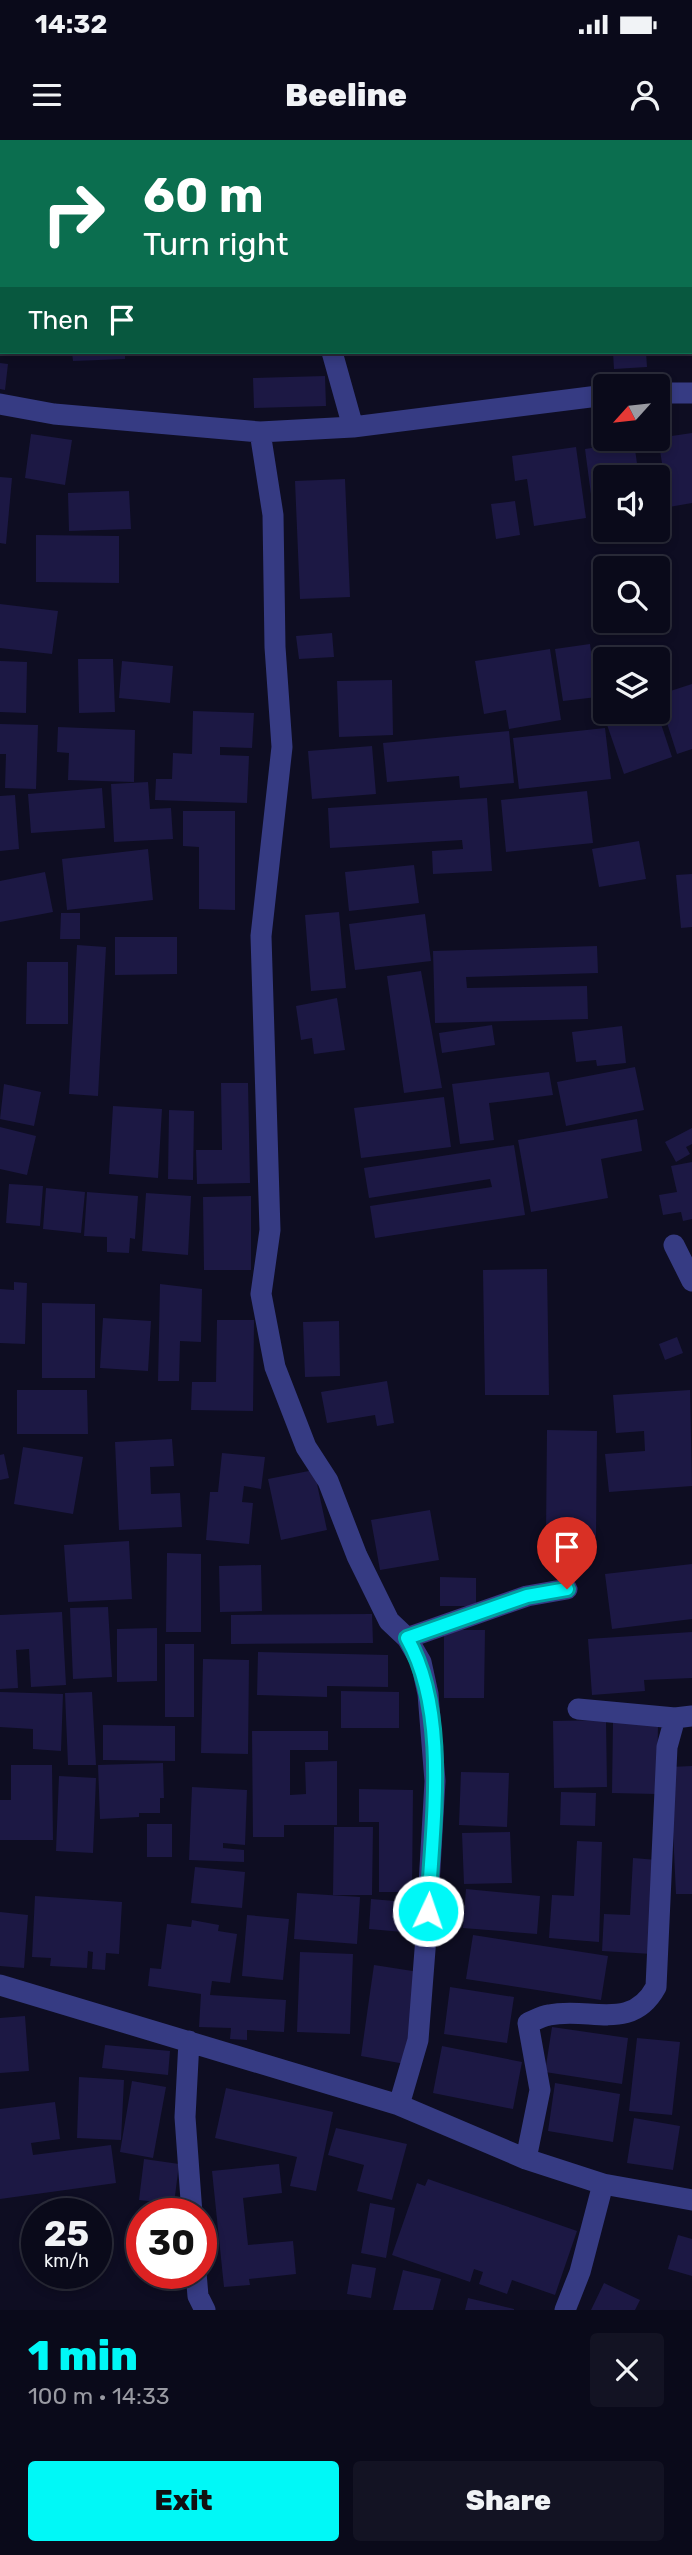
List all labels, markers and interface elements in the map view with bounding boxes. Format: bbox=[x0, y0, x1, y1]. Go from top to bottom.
text: 14:32 bbox=[35, 9, 107, 40]
icon: menu bbox=[28, 76, 66, 114]
text: Beeline bbox=[285, 76, 407, 114]
icon: person bbox=[626, 76, 664, 114]
text: 60 m bbox=[143, 166, 264, 224]
icon: right bbox=[28, 168, 119, 259]
text: Turn right bbox=[143, 225, 288, 263]
icon: arrive bbox=[103, 301, 141, 339]
text: Then bbox=[28, 305, 89, 336]
north arrow bbox=[593, 374, 670, 452]
map controls bbox=[593, 374, 670, 724]
button: sound bbox=[593, 465, 670, 542]
button: search bbox=[593, 556, 670, 633]
button: layers bbox=[593, 647, 670, 724]
pin bbox=[537, 1517, 597, 1589]
icon: arrive bbox=[548, 1528, 586, 1566]
position arrow bbox=[391, 1874, 465, 1948]
speed limit sign: 30 bbox=[126, 2198, 217, 2289]
text: 25 bbox=[44, 2213, 89, 2255]
text: km/h bbox=[44, 2250, 89, 2272]
text: 1 min bbox=[28, 2331, 138, 2381]
button: close bbox=[590, 2333, 664, 2407]
text: 100 m · 14:33 bbox=[28, 2382, 170, 2410]
button: Exit bbox=[28, 2461, 339, 2541]
button: Share bbox=[353, 2461, 664, 2541]

